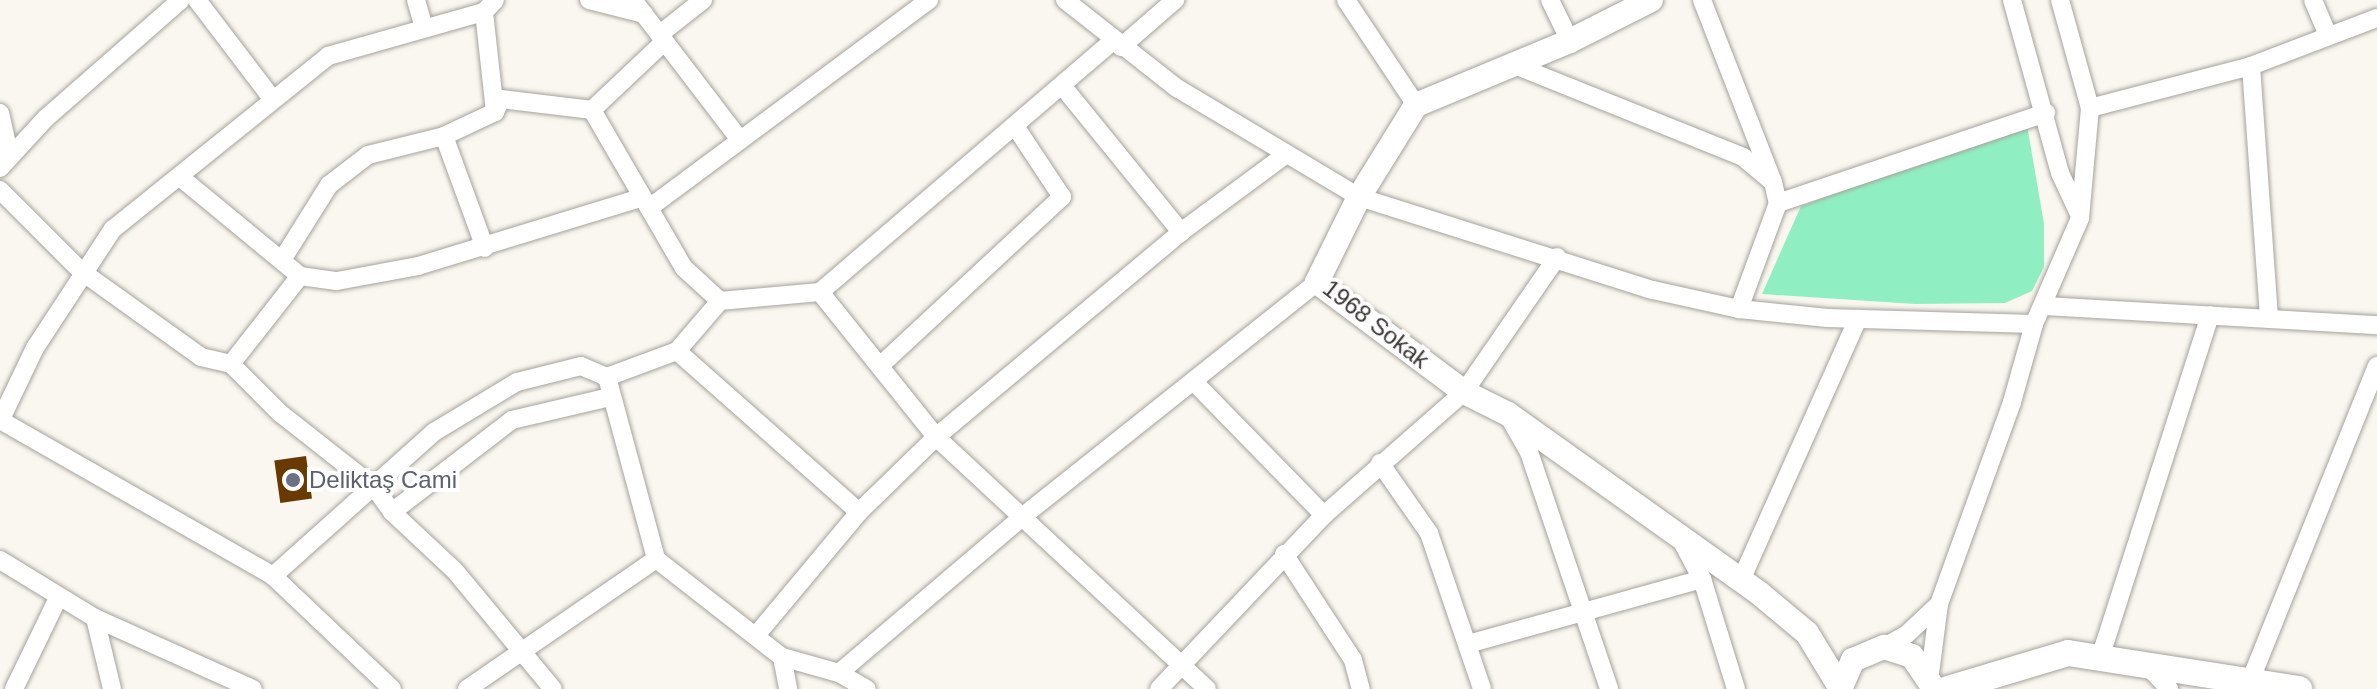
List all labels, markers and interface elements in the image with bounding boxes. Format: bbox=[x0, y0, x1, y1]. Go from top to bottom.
street label: 1968 Sokak bbox=[1317, 274, 1435, 374]
place label: Deliktaş Cami bbox=[309, 466, 457, 494]
marker: Deliktaş Cami bbox=[284, 471, 302, 489]

